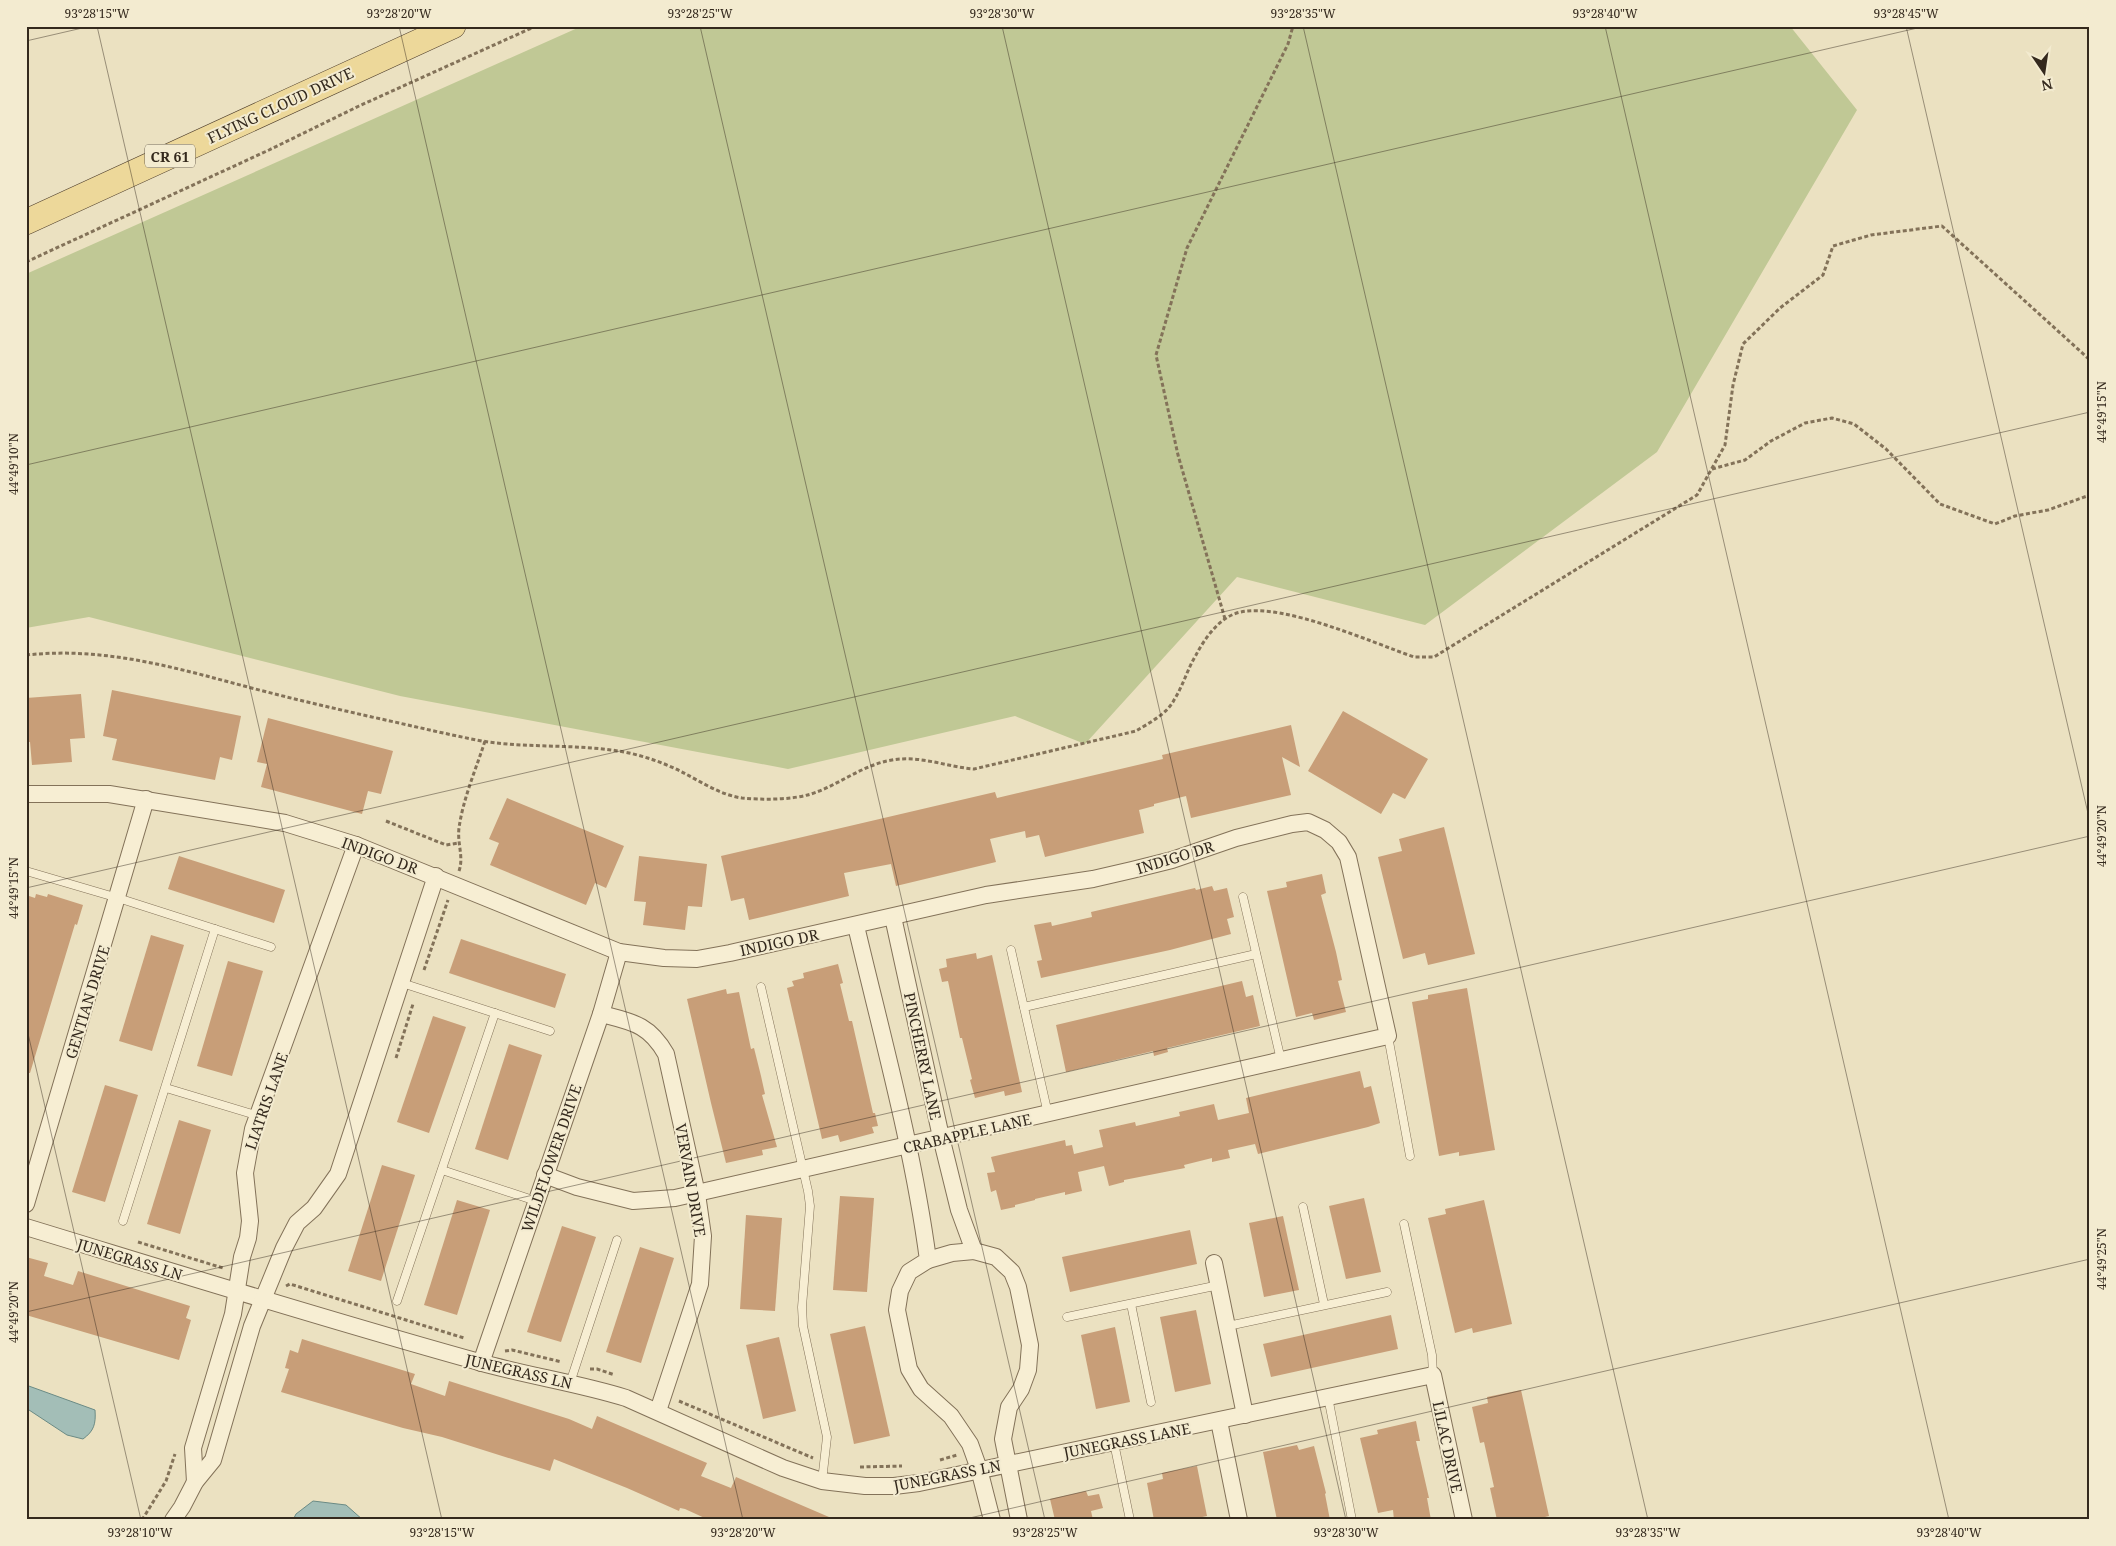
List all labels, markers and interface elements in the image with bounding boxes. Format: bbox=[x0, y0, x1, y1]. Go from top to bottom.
text: 93°28'15"W bbox=[64, 5, 130, 22]
text: 93°28'20"W bbox=[366, 5, 432, 22]
text: 93°28'25"W bbox=[667, 5, 733, 22]
text: 93°28'30"W bbox=[969, 5, 1035, 22]
text: 93°28'35"W bbox=[1270, 5, 1336, 22]
text: 93°28'40"W bbox=[1572, 5, 1638, 22]
text: 93°28'45"W bbox=[1873, 5, 1939, 22]
north arrow bbox=[2018, 48, 2068, 98]
street label: FLYING CLOUD DRIVE bbox=[204, 62, 356, 148]
text: N bbox=[2040, 75, 2055, 96]
road number: CR 61 bbox=[145, 144, 195, 168]
text: 44°49'15"N bbox=[2093, 381, 2110, 443]
text: 44°49'10"N bbox=[5, 433, 22, 495]
text: 44°49'20"N bbox=[2093, 805, 2110, 867]
street label: INDIGO DR bbox=[339, 832, 421, 878]
street label: INDIGO DR bbox=[1134, 836, 1216, 878]
text: 44°49'15"N bbox=[5, 857, 22, 919]
street label: INDIGO DR bbox=[738, 924, 820, 960]
street label: GENTIAN DRIVE bbox=[60, 943, 114, 1061]
street label: PINCHERRY LANE bbox=[900, 990, 946, 1122]
street label: LIATRIS LANE bbox=[240, 1050, 292, 1152]
street label: WILDFLOWER DRIVE bbox=[516, 1081, 586, 1235]
street label: CRABAPPLE LANE bbox=[901, 1109, 1033, 1157]
street label: VERVAIN DRIVE bbox=[671, 1122, 711, 1238]
text: 44°49'25"N bbox=[2093, 1228, 2110, 1290]
street label: JUNEGRASS LN bbox=[74, 1233, 186, 1285]
text: 44°49'20"N bbox=[5, 1281, 22, 1343]
street label: JUNEGRASS LN bbox=[463, 1349, 575, 1393]
street label: LILAC DRIVE bbox=[1429, 1399, 1467, 1495]
street label: JUNEGRASS LANE bbox=[1061, 1418, 1192, 1462]
street label: JUNEGRASS LN bbox=[891, 1455, 1003, 1495]
text: 93°28'10"W bbox=[107, 1524, 173, 1541]
text: 93°28'15"W bbox=[409, 1524, 475, 1541]
text: 93°28'20"W bbox=[710, 1524, 776, 1541]
text: 93°28'25"W bbox=[1012, 1524, 1078, 1541]
text: 93°28'30"W bbox=[1313, 1524, 1379, 1541]
text: 93°28'35"W bbox=[1615, 1524, 1681, 1541]
text: 93°28'40"W bbox=[1916, 1524, 1982, 1541]

